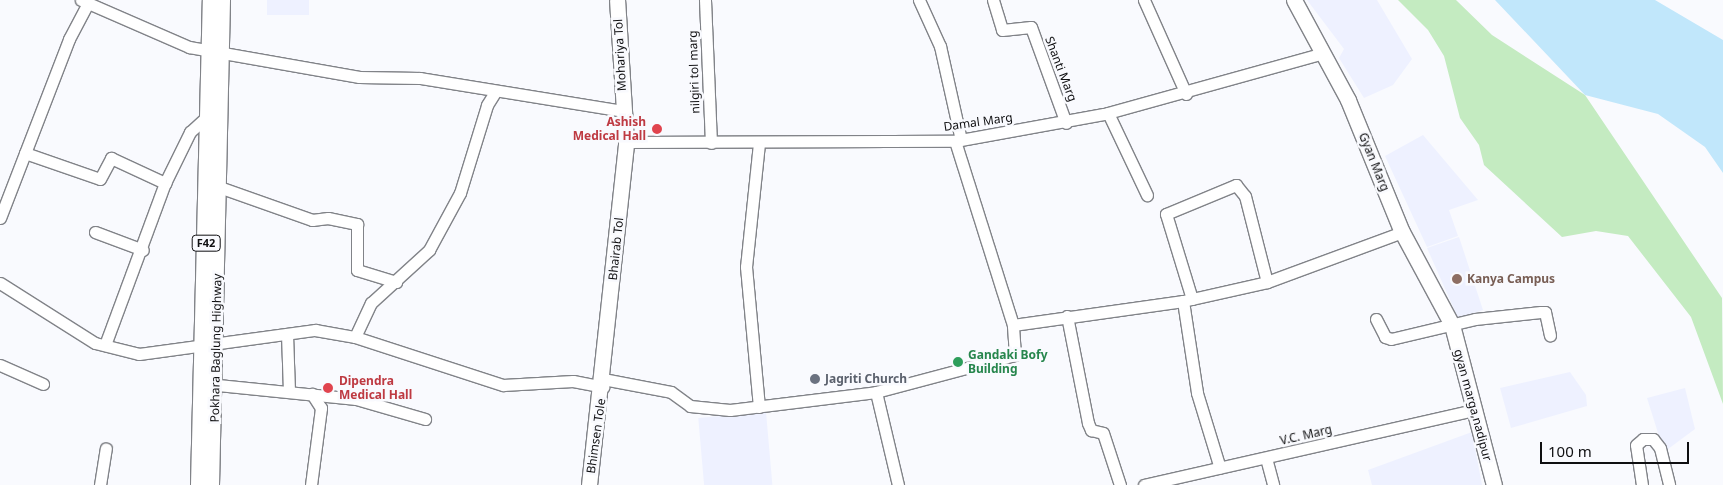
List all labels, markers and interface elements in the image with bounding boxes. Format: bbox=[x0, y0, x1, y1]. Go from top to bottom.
street label: Mohariya Tol bbox=[611, 18, 629, 92]
street label: nilgiri tol marg bbox=[685, 30, 703, 114]
street label: Shanti Marg bbox=[1042, 34, 1080, 104]
street label: Damal Marg bbox=[943, 110, 1013, 134]
place label: Ashish Medical Hall bbox=[573, 115, 646, 143]
marker: Ashish Medical Hall bbox=[650, 122, 664, 136]
street label: Gyan Marg bbox=[1356, 131, 1392, 193]
street label: Bhairab Tol bbox=[606, 217, 626, 281]
road number: F42 bbox=[191, 234, 221, 252]
place label: Kanya Campus bbox=[1467, 272, 1555, 286]
street label: Pokhara Baglung Highway bbox=[208, 273, 224, 423]
marker: Kanya Campus bbox=[1451, 273, 1463, 285]
street label: gyan marga,nadipur bbox=[1451, 347, 1495, 463]
place label: Gandaki Bofy Building bbox=[968, 348, 1048, 376]
marker: Gandaki Bofy Building bbox=[952, 356, 964, 368]
place label: Jagriti Church bbox=[825, 372, 907, 386]
marker: Jagriti Church bbox=[809, 373, 821, 385]
place label: Dipendra Medical Hall bbox=[339, 374, 412, 402]
marker: Dipendra Medical Hall bbox=[321, 381, 335, 395]
street label: Bhimsen Tole bbox=[584, 398, 608, 474]
street label: V.C. Marg bbox=[1279, 422, 1333, 448]
scale bar bbox=[1543, 432, 1692, 464]
text: 100 m bbox=[1548, 441, 1592, 461]

